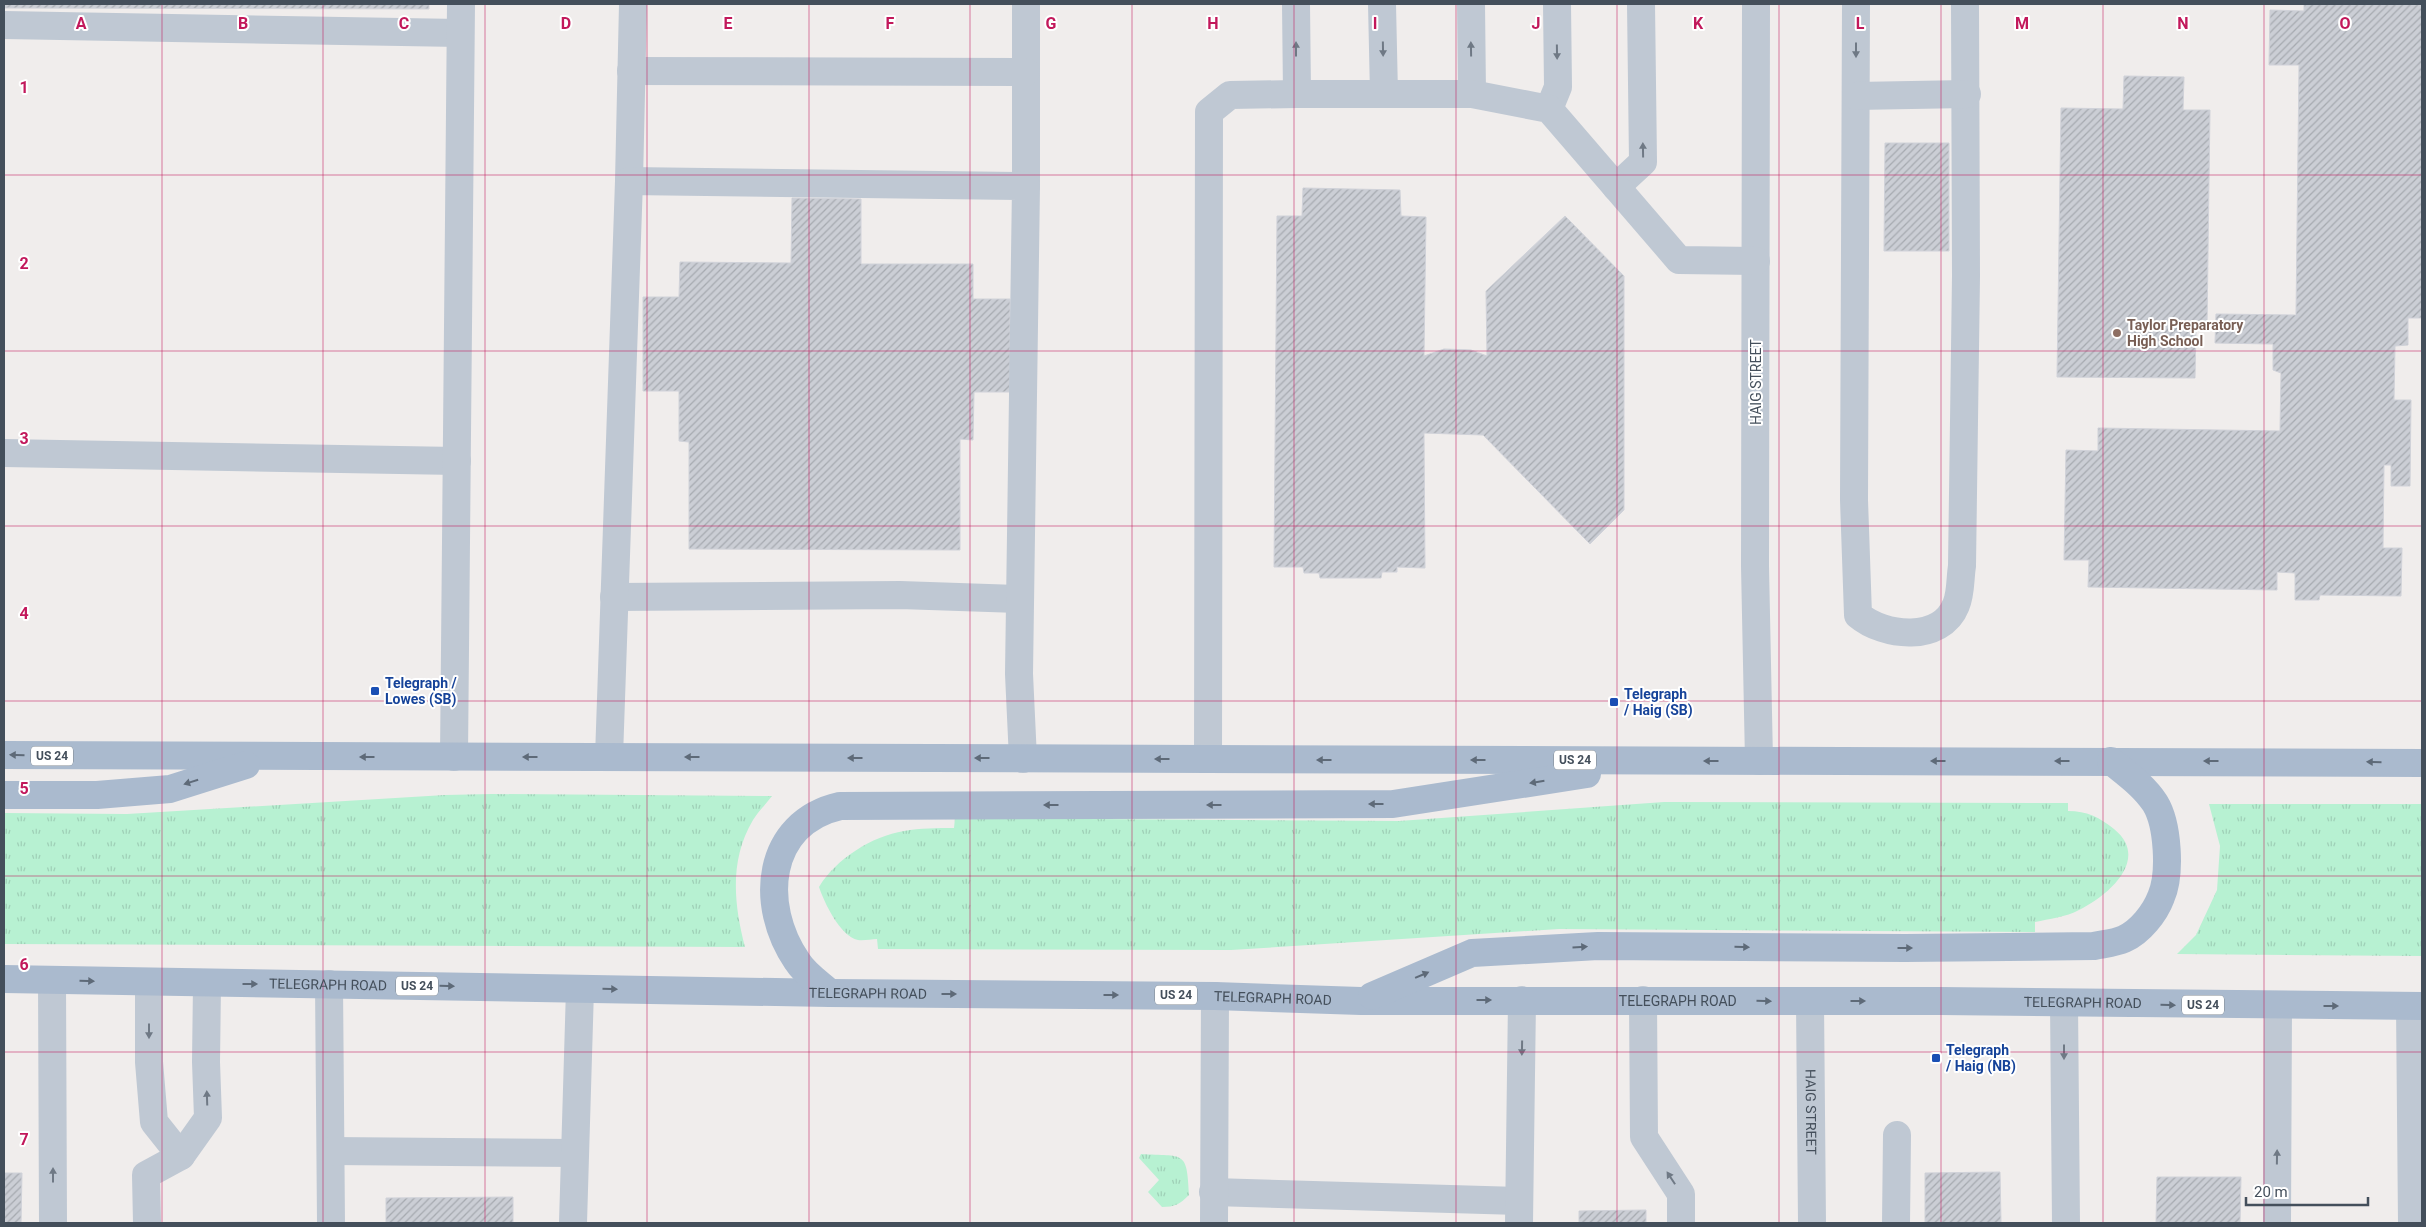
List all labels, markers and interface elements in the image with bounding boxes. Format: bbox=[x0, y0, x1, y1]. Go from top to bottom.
text: A bbox=[76, 14, 87, 33]
text: B bbox=[238, 14, 248, 33]
text: C bbox=[399, 14, 409, 33]
text: D bbox=[561, 14, 571, 33]
text: E bbox=[724, 14, 733, 33]
text: F bbox=[886, 14, 895, 33]
text: G bbox=[1046, 14, 1057, 33]
text: H bbox=[1207, 14, 1219, 33]
text: I bbox=[1373, 14, 1377, 33]
text: J bbox=[1532, 14, 1540, 33]
text: K bbox=[1693, 14, 1704, 33]
text: L bbox=[1856, 14, 1865, 33]
text: M bbox=[2015, 14, 2029, 33]
text: N bbox=[2177, 14, 2189, 33]
text: O bbox=[2339, 14, 2351, 33]
one-way arrow bbox=[1292, 40, 1300, 56]
one-way arrow bbox=[1379, 41, 1387, 57]
one-way arrow bbox=[1467, 41, 1475, 57]
one-way arrow bbox=[1852, 42, 1860, 58]
one-way arrow bbox=[1553, 45, 1561, 61]
text: 1 bbox=[19, 78, 29, 97]
one-way arrow bbox=[1639, 142, 1647, 158]
text: 2 bbox=[19, 254, 29, 273]
place label: Taylor Preparatory High School bbox=[2127, 317, 2244, 349]
marker: Taylor Preparatory High School bbox=[2111, 327, 2123, 339]
street label: HAIG STREET bbox=[1748, 338, 1764, 425]
text: 3 bbox=[19, 429, 29, 448]
text: 4 bbox=[19, 604, 29, 623]
place label: Telegraph / Lowes (SB) bbox=[385, 675, 457, 708]
marker: Telegraph / Lowes (SB) bbox=[369, 685, 381, 697]
place label: Telegraph / Haig (SB) bbox=[1623, 686, 1693, 719]
marker: Telegraph / Haig (SB) bbox=[1608, 696, 1620, 708]
road number: US 24 bbox=[31, 746, 73, 766]
road number: US 24 bbox=[1554, 750, 1596, 770]
one-way arrow bbox=[8, 751, 24, 759]
one-way arrow bbox=[359, 753, 375, 761]
one-way arrow bbox=[522, 753, 538, 761]
one-way arrow bbox=[684, 753, 700, 761]
one-way arrow bbox=[847, 754, 863, 762]
one-way arrow bbox=[973, 754, 989, 762]
one-way arrow bbox=[1153, 755, 1169, 763]
one-way arrow bbox=[1316, 756, 1332, 764]
one-way arrow bbox=[1470, 756, 1486, 764]
one-way arrow bbox=[1702, 757, 1718, 765]
one-way arrow bbox=[1930, 757, 1946, 765]
one-way arrow bbox=[2054, 757, 2070, 765]
one-way arrow bbox=[2203, 757, 2219, 765]
one-way arrow bbox=[2365, 758, 2381, 766]
one-way arrow bbox=[183, 778, 198, 786]
one-way arrow bbox=[1529, 778, 1545, 786]
text: 5 bbox=[19, 779, 29, 798]
one-way arrow bbox=[1368, 800, 1384, 808]
one-way arrow bbox=[1043, 801, 1059, 809]
one-way arrow bbox=[1206, 801, 1222, 809]
one-way arrow bbox=[1572, 942, 1588, 950]
one-way arrow bbox=[1734, 943, 1750, 951]
one-way arrow bbox=[1897, 944, 1913, 952]
text: 6 bbox=[19, 955, 29, 974]
one-way arrow bbox=[1415, 970, 1429, 978]
street label: TELEGRAPH ROAD bbox=[269, 975, 387, 993]
road number: US 24 bbox=[396, 976, 438, 996]
one-way arrow bbox=[80, 977, 96, 985]
one-way arrow bbox=[242, 980, 258, 988]
one-way arrow bbox=[440, 982, 456, 990]
one-way arrow bbox=[602, 985, 618, 993]
street label: TELEGRAPH ROAD bbox=[809, 985, 927, 1002]
road number: US 24 bbox=[1155, 986, 1197, 1004]
street label: TELEGRAPH ROAD bbox=[1214, 988, 1332, 1008]
one-way arrow bbox=[941, 990, 957, 998]
one-way arrow bbox=[1103, 991, 1119, 999]
street label: TELEGRAPH ROAD bbox=[1619, 993, 1737, 1009]
street label: TELEGRAPH ROAD bbox=[2024, 994, 2142, 1011]
one-way arrow bbox=[1476, 996, 1492, 1004]
road number: US 24 bbox=[2182, 996, 2224, 1014]
one-way arrow bbox=[1756, 997, 1772, 1005]
one-way arrow bbox=[1851, 997, 1867, 1005]
one-way arrow bbox=[2160, 1001, 2176, 1009]
one-way arrow bbox=[2323, 1002, 2339, 1010]
one-way arrow bbox=[145, 1024, 153, 1040]
one-way arrow bbox=[1517, 1041, 1525, 1057]
place label: Telegraph / Haig (NB) bbox=[1945, 1042, 2016, 1075]
one-way arrow bbox=[2060, 1044, 2068, 1060]
marker: Telegraph / Haig (NB) bbox=[1930, 1052, 1942, 1064]
street label: HAIG STREET bbox=[1803, 1069, 1819, 1156]
one-way arrow bbox=[203, 1090, 211, 1106]
text: 7 bbox=[19, 1130, 29, 1149]
one-way arrow bbox=[2274, 1149, 2282, 1165]
one-way arrow bbox=[48, 1166, 56, 1182]
one-way arrow bbox=[1666, 1171, 1675, 1184]
scale bar bbox=[2246, 1174, 2368, 1206]
text: 20 m bbox=[2254, 1183, 2288, 1201]

